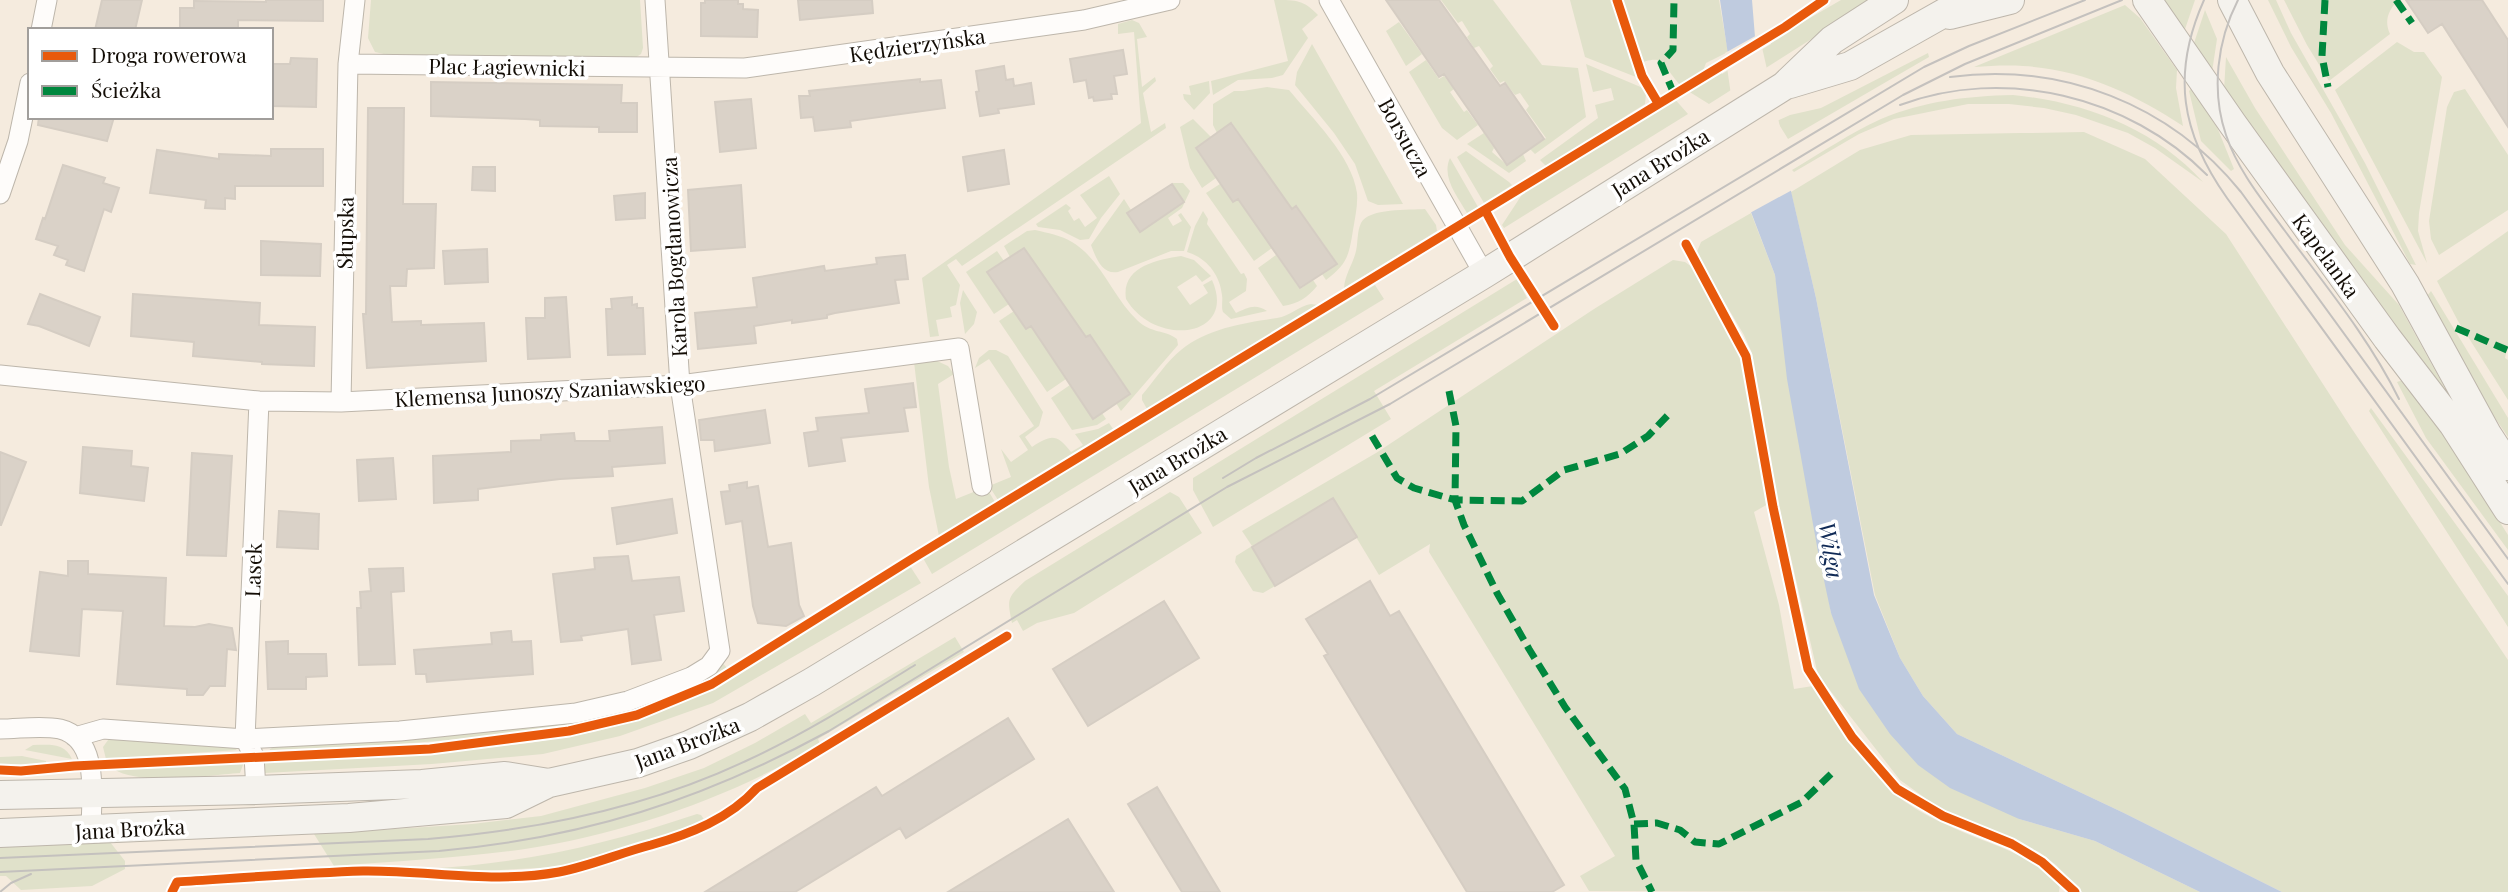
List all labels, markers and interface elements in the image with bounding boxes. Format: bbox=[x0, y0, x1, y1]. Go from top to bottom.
street label: Kędzierzyńska bbox=[847, 21, 987, 67]
legend bbox=[28, 28, 273, 119]
text: Droga rowerowa bbox=[91, 40, 247, 68]
street label: Plac Łagiewnicki bbox=[428, 51, 586, 81]
text: Ścieżka bbox=[91, 75, 162, 103]
street label: Borsucza bbox=[1373, 93, 1439, 182]
street label: Jana Brożka bbox=[1605, 121, 1715, 204]
street label: Karola Bogdanowicza bbox=[654, 155, 692, 358]
street label: Słupska bbox=[329, 196, 359, 270]
street label: Kapelanka bbox=[2287, 207, 2367, 303]
street label: Klemensa Junoszy Szaniawskiego bbox=[394, 368, 706, 412]
street label: Jana Brożka bbox=[1122, 418, 1232, 500]
water label: Wilga bbox=[1812, 520, 1852, 580]
street label: Lasek bbox=[237, 542, 267, 598]
street label: Jana Brożka bbox=[630, 709, 744, 775]
street label: Jana Brożka bbox=[73, 811, 186, 845]

